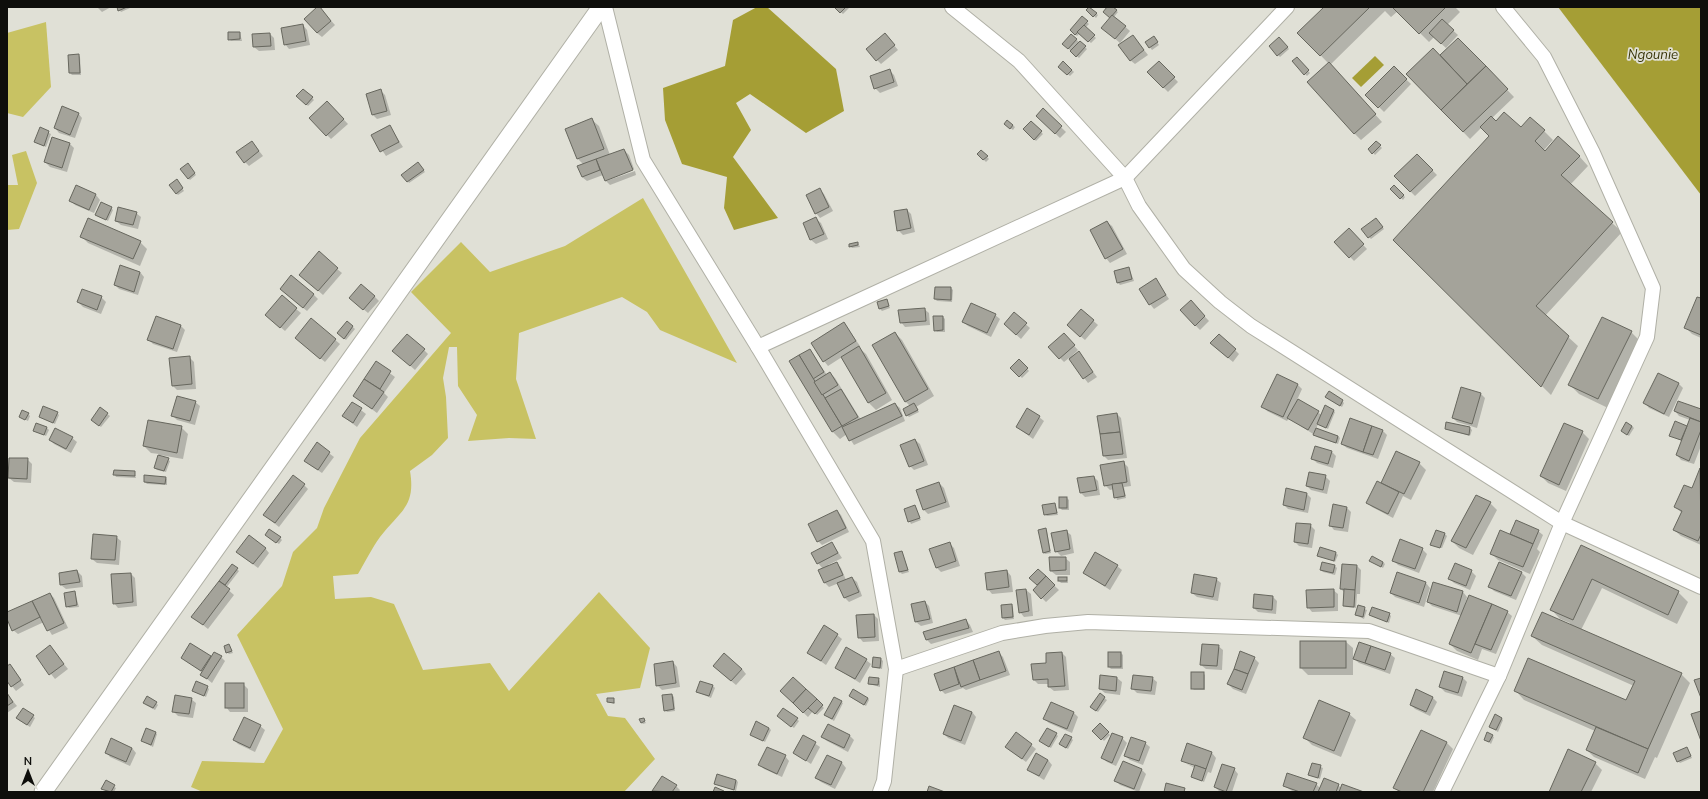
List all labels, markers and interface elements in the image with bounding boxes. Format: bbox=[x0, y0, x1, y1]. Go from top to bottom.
water label: Ngounie bbox=[1628, 46, 1678, 62]
north arrow bbox=[8, 751, 48, 791]
text: N bbox=[24, 754, 32, 768]

